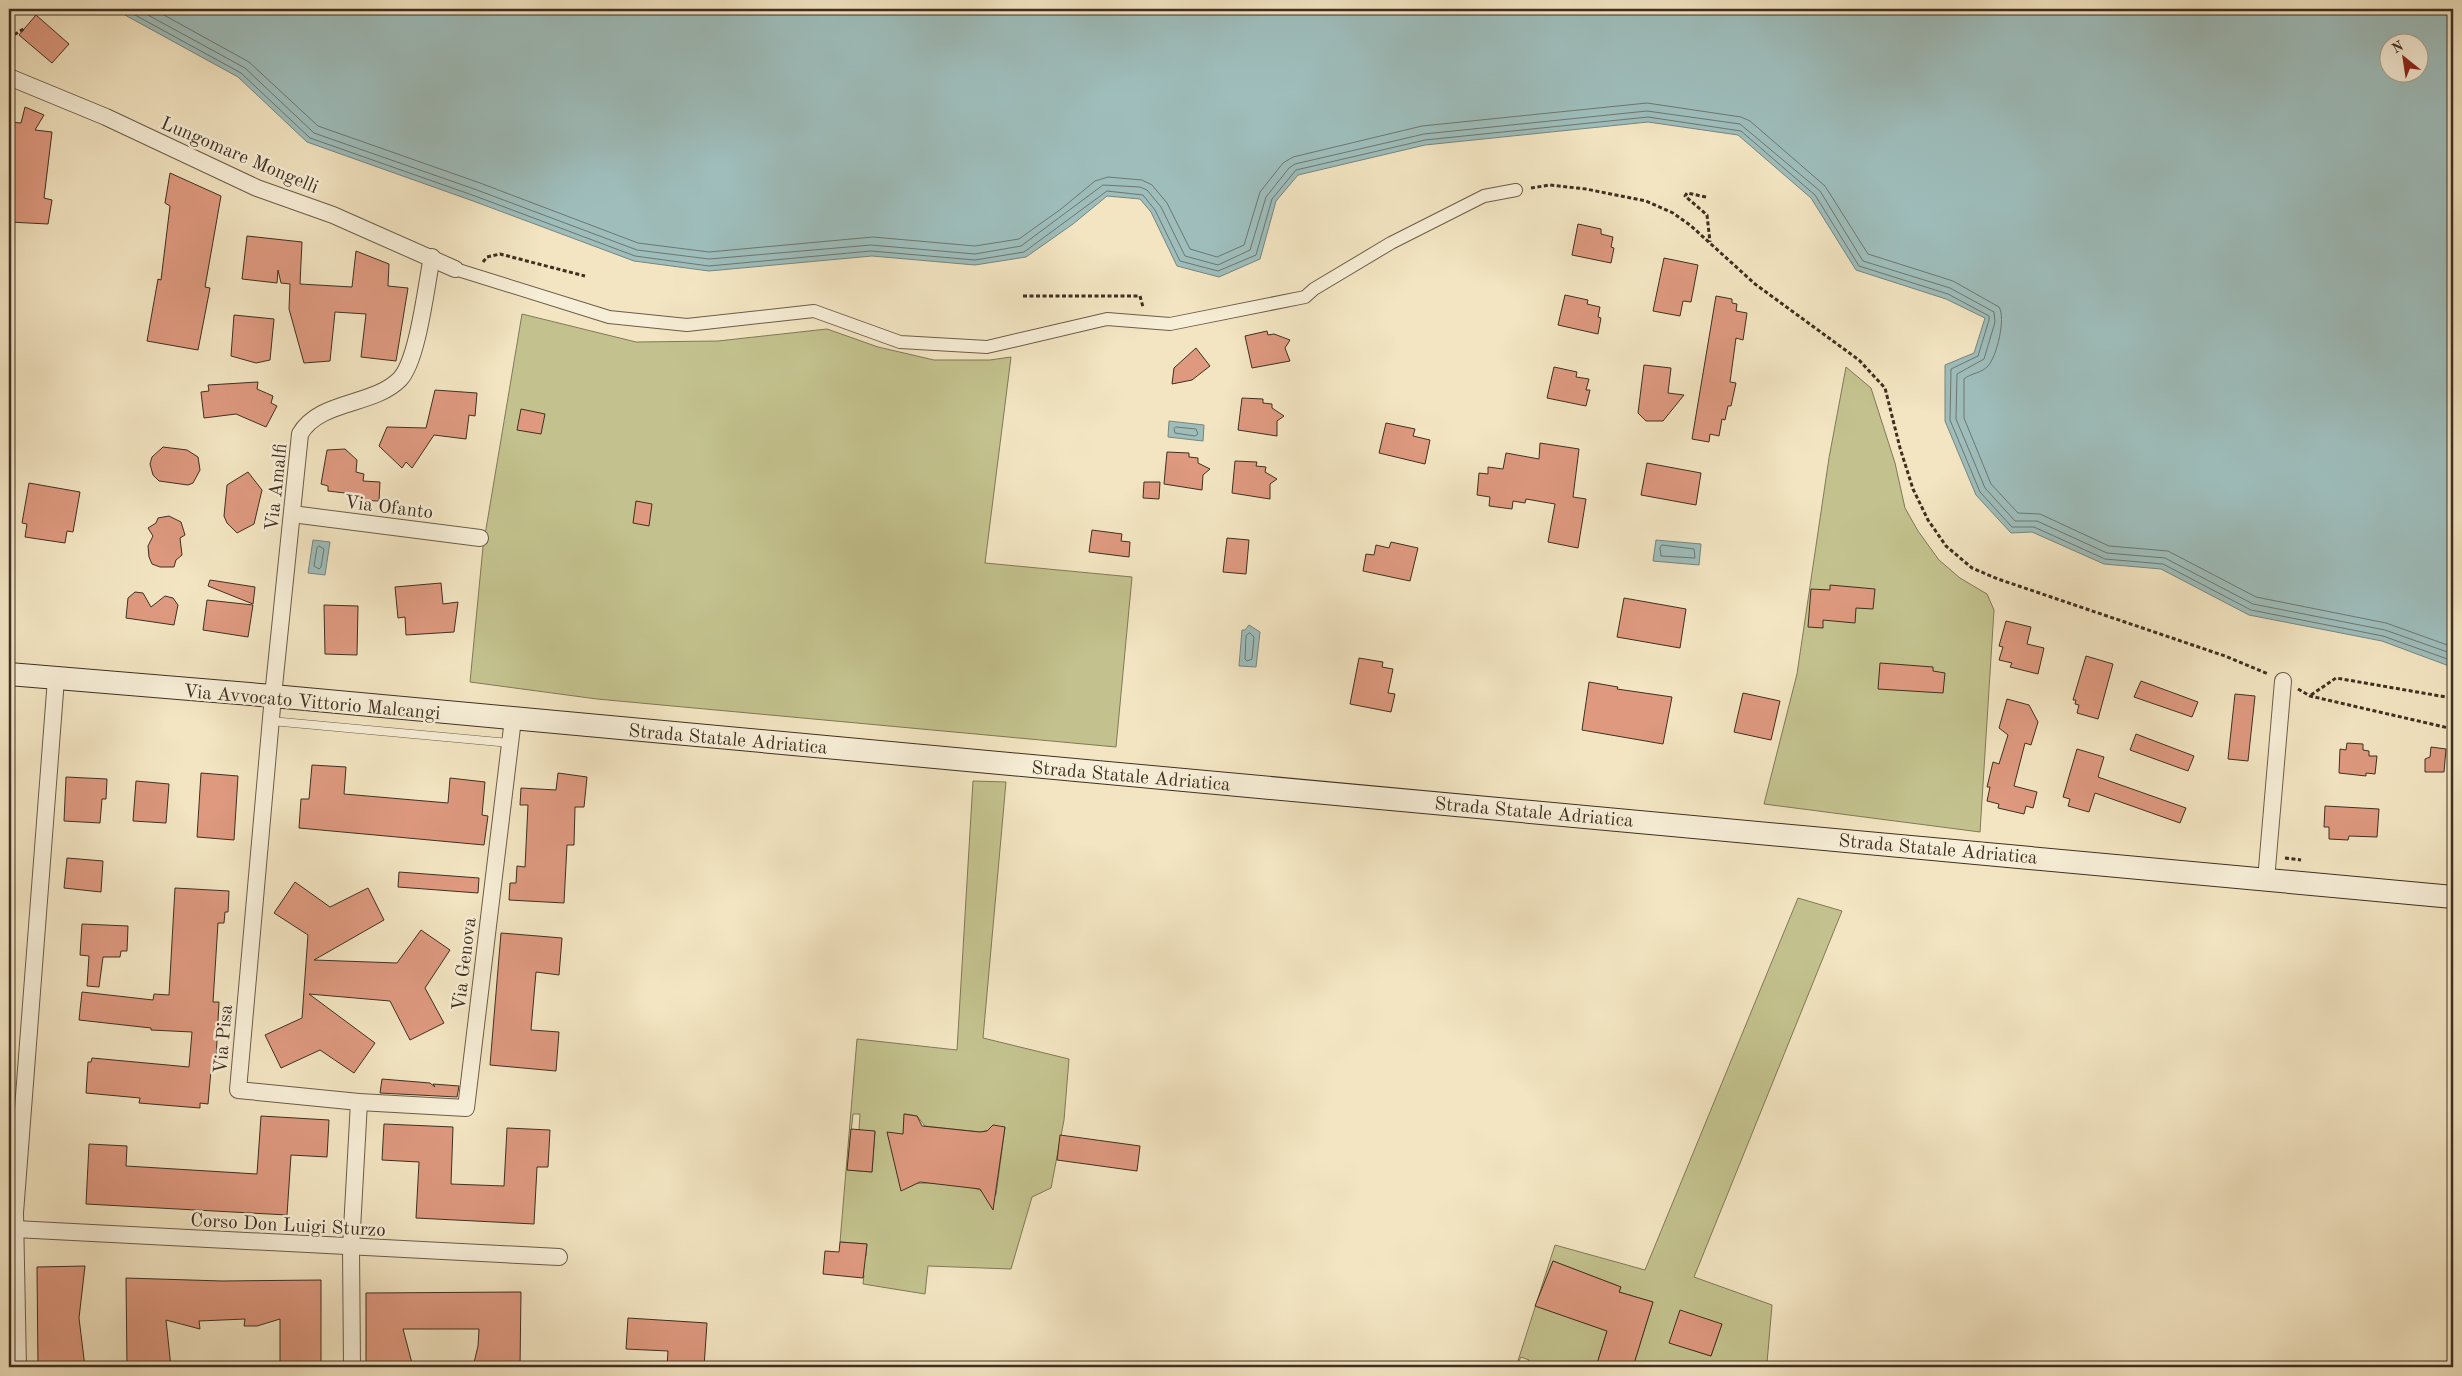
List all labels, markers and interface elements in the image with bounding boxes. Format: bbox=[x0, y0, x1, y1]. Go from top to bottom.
north arrow bbox=[2380, 32, 2430, 82]
text: N bbox=[2390, 39, 2406, 56]
street label: Lungomare Mongelli bbox=[157, 115, 321, 198]
street label: Via Amalfi bbox=[263, 443, 292, 532]
street label: Via Ofanto bbox=[343, 494, 434, 523]
street label: Via Avvocato Vittorio Malcangi bbox=[183, 683, 441, 724]
street label: Strada Statale Adriatica bbox=[628, 722, 829, 759]
street label: Strada Statale Adriatica bbox=[1031, 759, 1232, 796]
street label: Strada Statale Adriatica bbox=[1434, 795, 1635, 832]
street label: Strada Statale Adriatica bbox=[1838, 832, 2039, 869]
street label: Via Genova bbox=[450, 916, 481, 1012]
street label: Via Pisa bbox=[212, 1003, 237, 1075]
street label: Corso Don Luigi Sturzo bbox=[190, 1212, 386, 1241]

